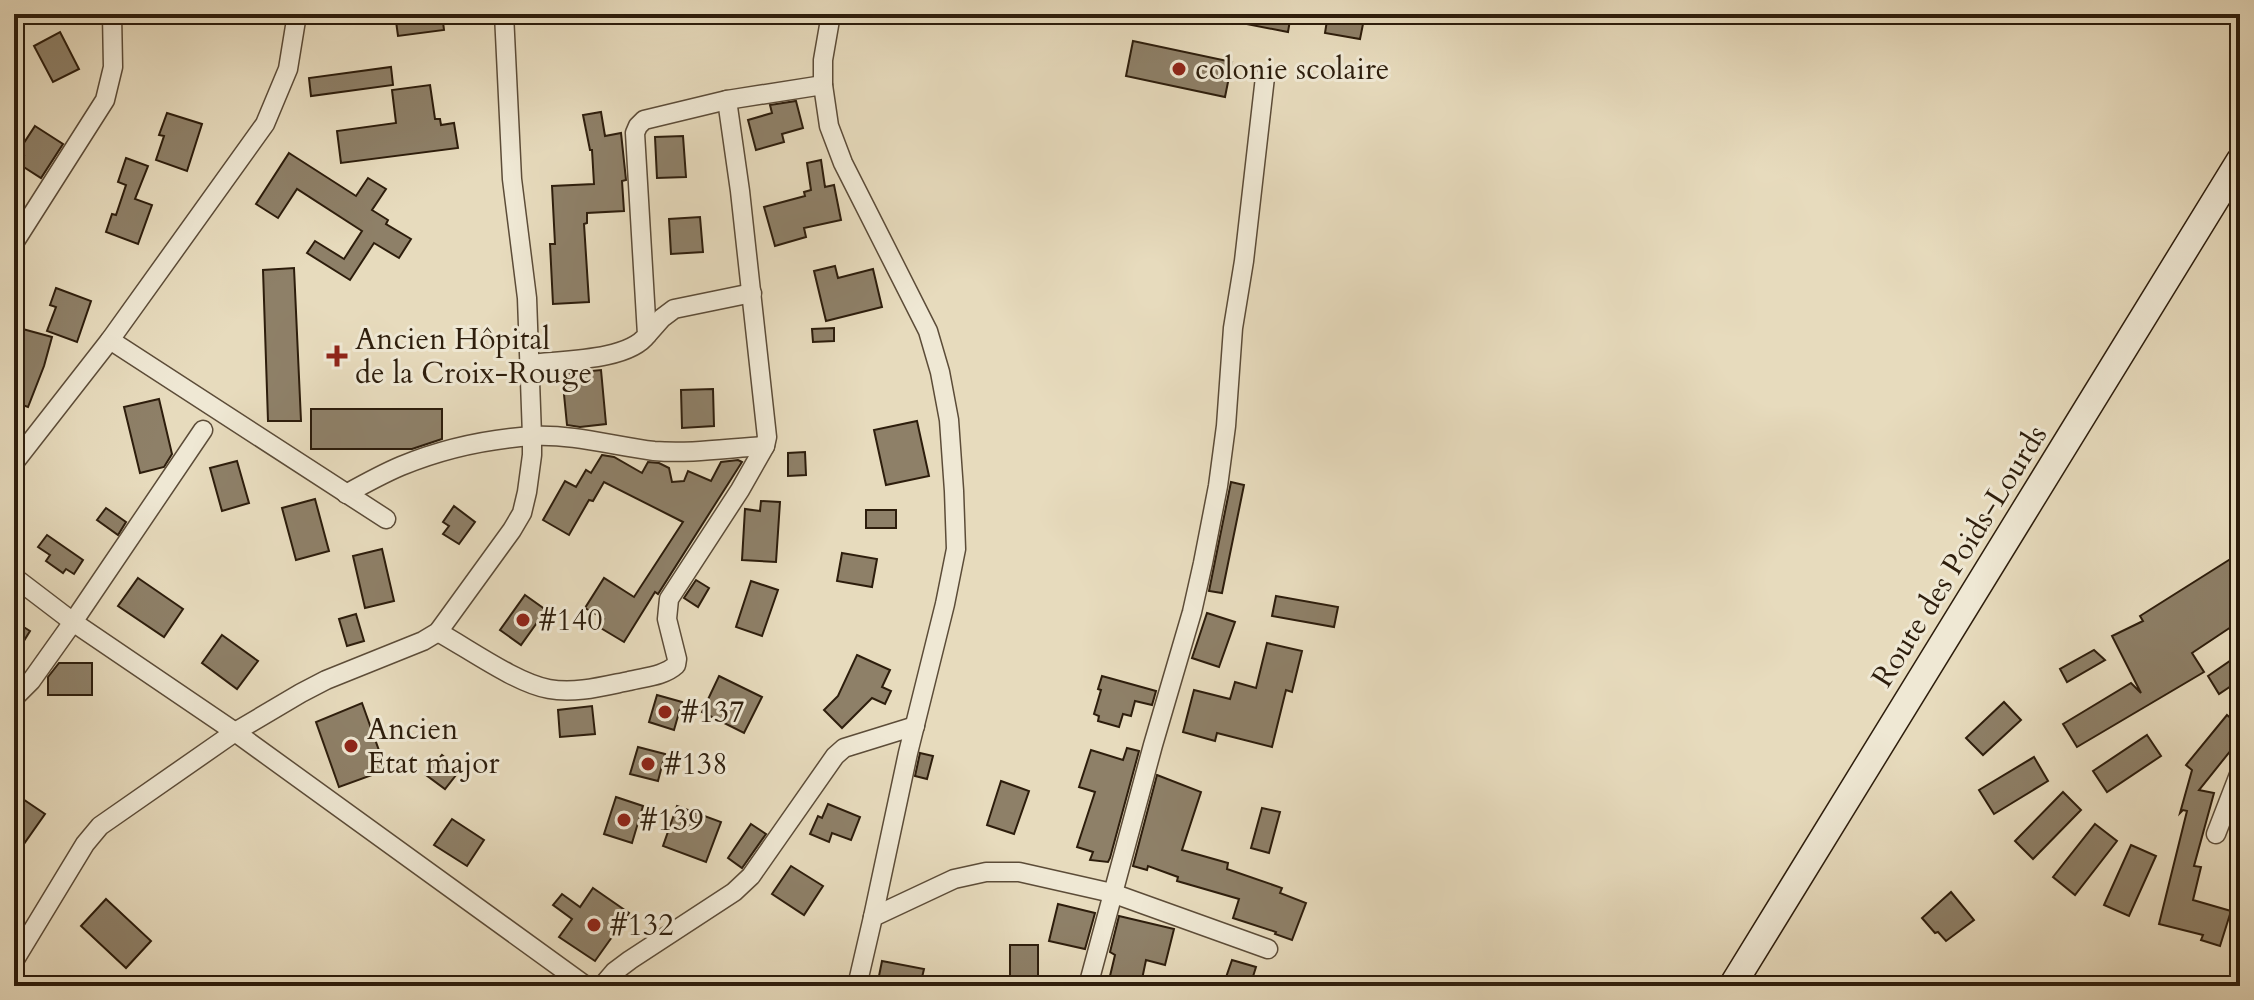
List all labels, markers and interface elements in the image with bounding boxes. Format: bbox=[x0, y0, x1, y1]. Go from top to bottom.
place label: colonie scolaire bbox=[1195, 49, 1389, 90]
marker: colonie scolaire bbox=[1170, 60, 1188, 78]
place label: Ancien Hôpital de la Croix-Rouge bbox=[355, 319, 592, 394]
marker: Ancien Hôpital de la Croix-Rouge bbox=[326, 345, 348, 367]
street label: Route des Poids-Lourds bbox=[1862, 417, 2057, 695]
place label: #140 bbox=[539, 600, 603, 641]
marker: #140 bbox=[514, 611, 532, 629]
place label: #137 bbox=[681, 692, 745, 733]
marker: #137 bbox=[656, 703, 674, 721]
place label: Ancien Etat major bbox=[367, 709, 499, 784]
marker: Ancien Etat major bbox=[342, 737, 360, 755]
place label: #138 bbox=[664, 744, 728, 785]
marker: #138 bbox=[639, 755, 657, 773]
place label: #139 bbox=[640, 800, 704, 841]
marker: #139 bbox=[615, 811, 633, 829]
place label: #132 bbox=[610, 905, 674, 946]
marker: #132 bbox=[585, 916, 603, 934]

